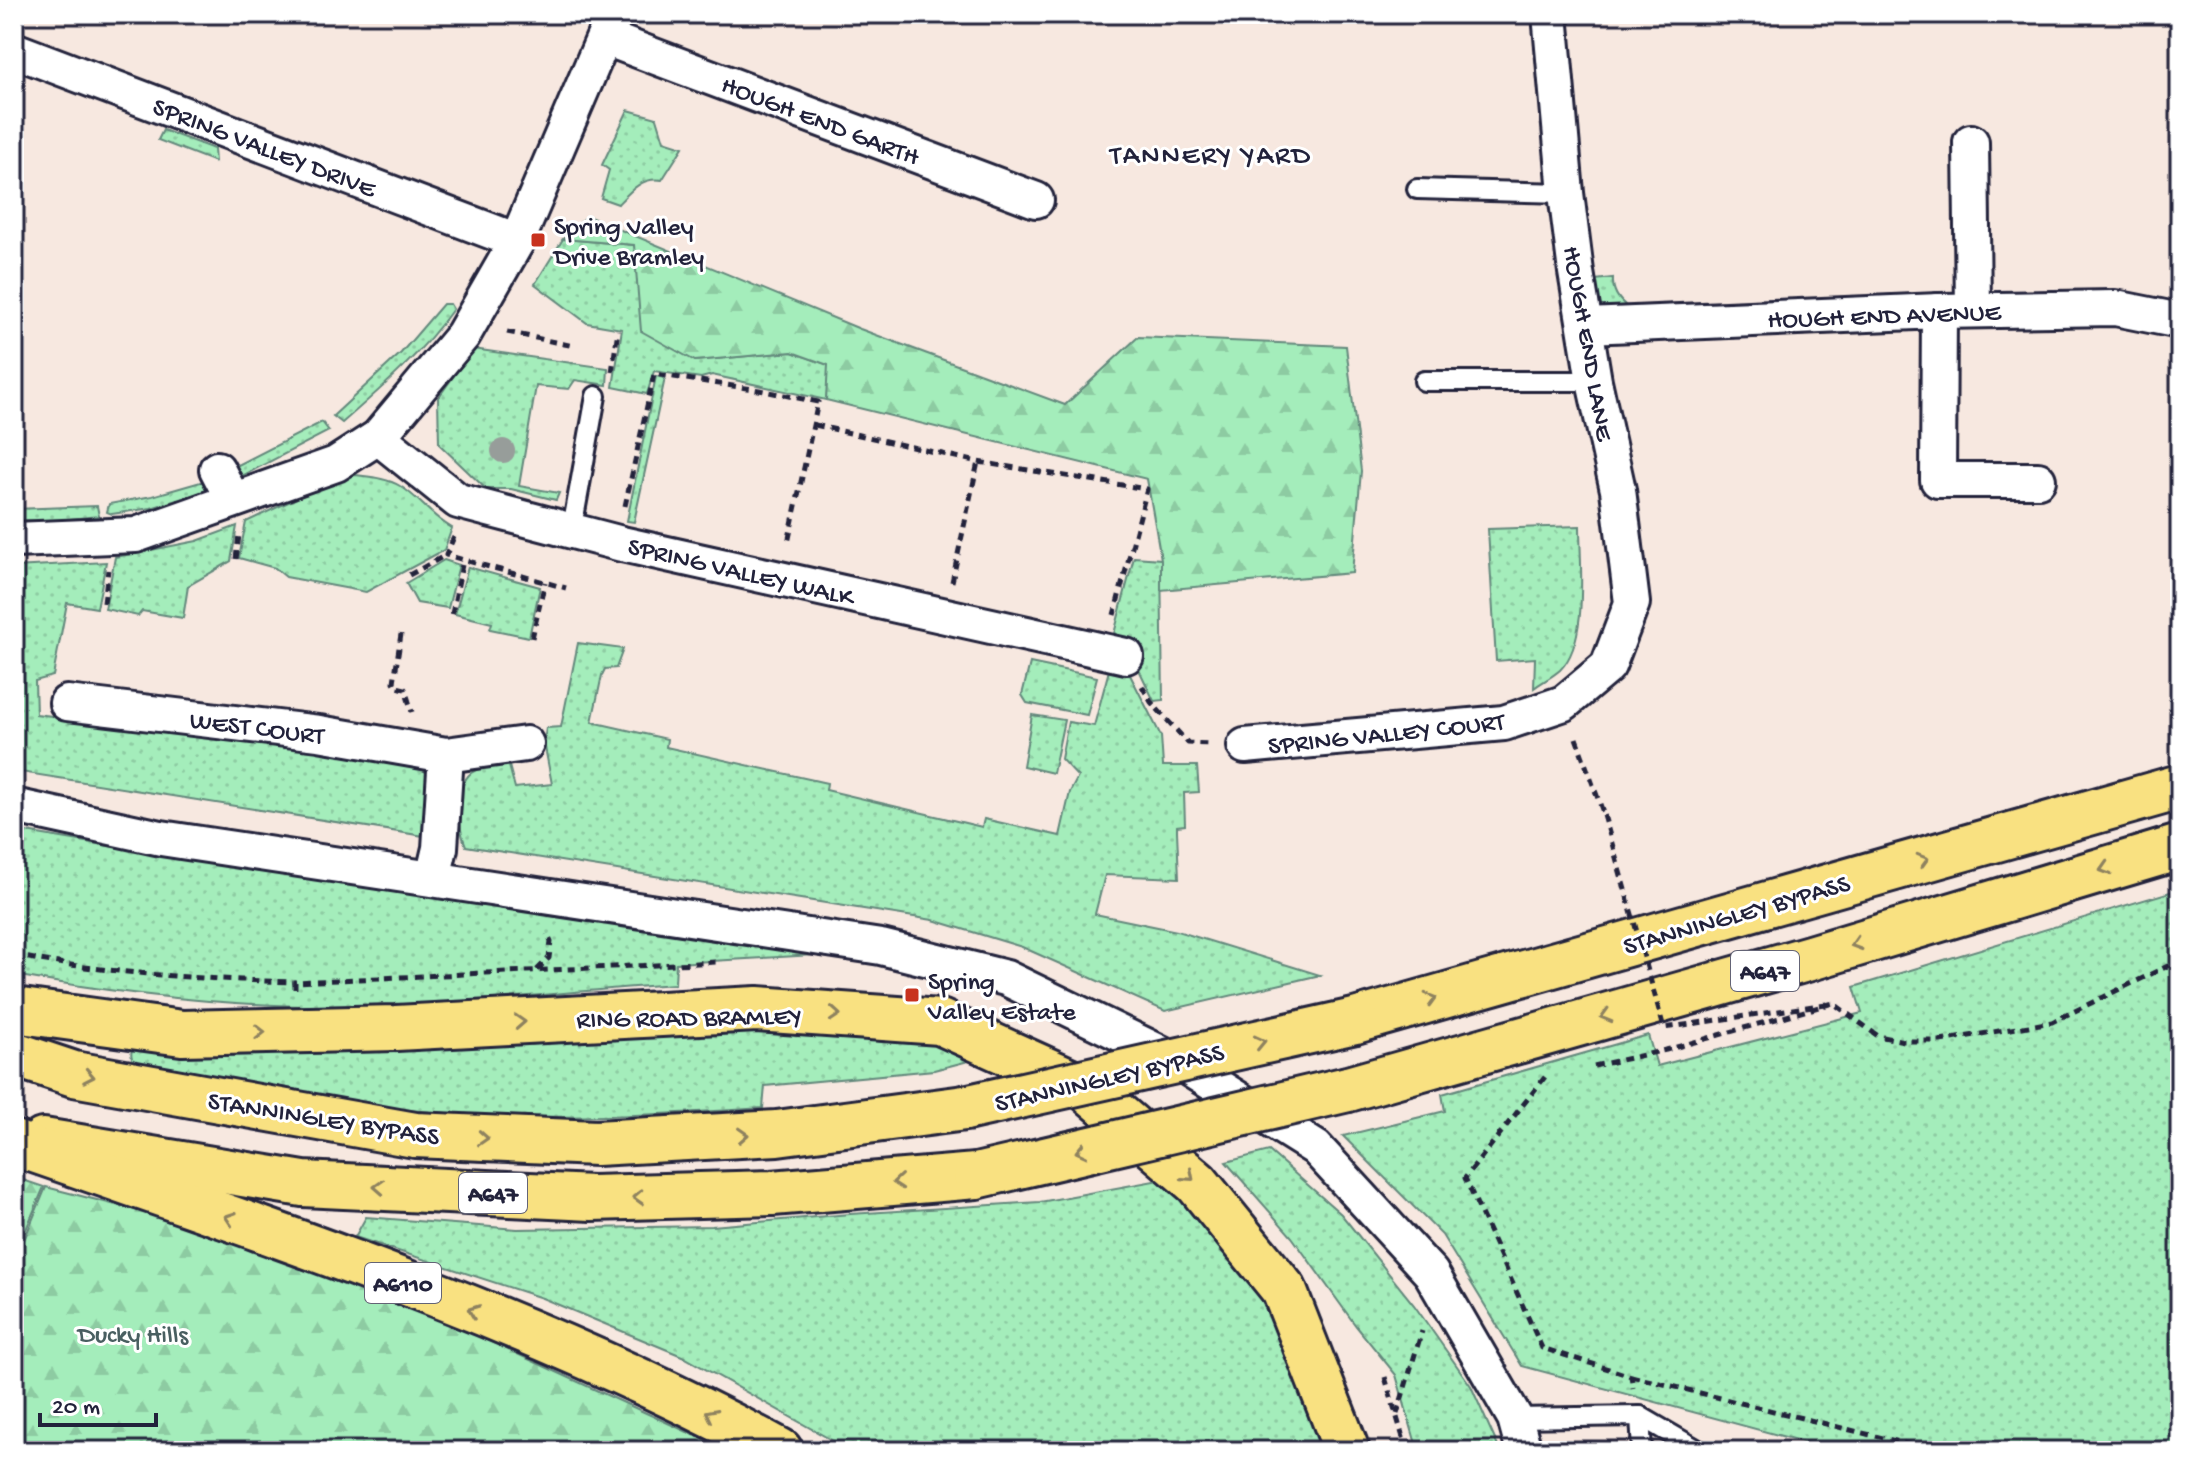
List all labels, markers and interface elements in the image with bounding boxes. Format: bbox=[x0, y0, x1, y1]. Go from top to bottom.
street label: HOUGH END GARTH bbox=[716, 71, 923, 175]
street label: SPRING VALLEY DRIVE bbox=[147, 93, 380, 207]
district label: TANNERY YARD bbox=[1108, 141, 1312, 174]
place label: Spring Valley Drive Bramley bbox=[552, 214, 704, 275]
marker: Spring Valley Drive Bramley bbox=[529, 231, 547, 249]
street label: HOUGH END LANE bbox=[1553, 244, 1618, 444]
street label: HOUGH END AVENUE bbox=[1767, 299, 2002, 338]
street label: SPRING VALLEY WALK bbox=[624, 533, 858, 616]
street label: WEST COURT bbox=[188, 707, 326, 754]
street label: SPRING VALLEY COURT bbox=[1267, 709, 1507, 764]
one-way arrow bbox=[1916, 853, 1930, 869]
one-way arrow bbox=[2099, 860, 2113, 876]
street label: STANNINGLEY BYPASS bbox=[1620, 870, 1855, 964]
one-way arrow bbox=[1850, 935, 1864, 951]
road number: A647 bbox=[1731, 951, 1799, 991]
place label: Spring Valley Estate bbox=[927, 969, 1076, 1030]
marker: Spring Valley Estate bbox=[903, 986, 921, 1004]
one-way arrow bbox=[1423, 992, 1437, 1009]
street label: RING ROAD BRAMLEY bbox=[576, 1003, 802, 1038]
one-way arrow bbox=[829, 1005, 842, 1022]
one-way arrow bbox=[1600, 1007, 1614, 1023]
one-way arrow bbox=[514, 1013, 527, 1030]
one-way arrow bbox=[254, 1023, 267, 1040]
one-way arrow bbox=[1253, 1034, 1266, 1051]
street label: STANNINGLEY BYPASS bbox=[992, 1039, 1228, 1122]
one-way arrow bbox=[82, 1067, 95, 1084]
street label: STANNINGLEY BYPASS bbox=[205, 1088, 442, 1155]
one-way arrow bbox=[737, 1127, 750, 1144]
one-way arrow bbox=[477, 1130, 490, 1147]
one-way arrow bbox=[1075, 1142, 1089, 1159]
one-way arrow bbox=[1179, 1166, 1194, 1180]
road number: A647 bbox=[459, 1173, 527, 1213]
one-way arrow bbox=[891, 1173, 904, 1190]
one-way arrow bbox=[372, 1179, 385, 1196]
one-way arrow bbox=[631, 1188, 644, 1205]
one-way arrow bbox=[224, 1212, 238, 1228]
road number: A6110 bbox=[365, 1263, 441, 1303]
one-way arrow bbox=[467, 1304, 481, 1321]
park label: Ducky Hills bbox=[76, 1322, 189, 1353]
scale bar bbox=[40, 1377, 156, 1427]
text: 20 m bbox=[52, 1394, 100, 1423]
one-way arrow bbox=[705, 1409, 720, 1424]

